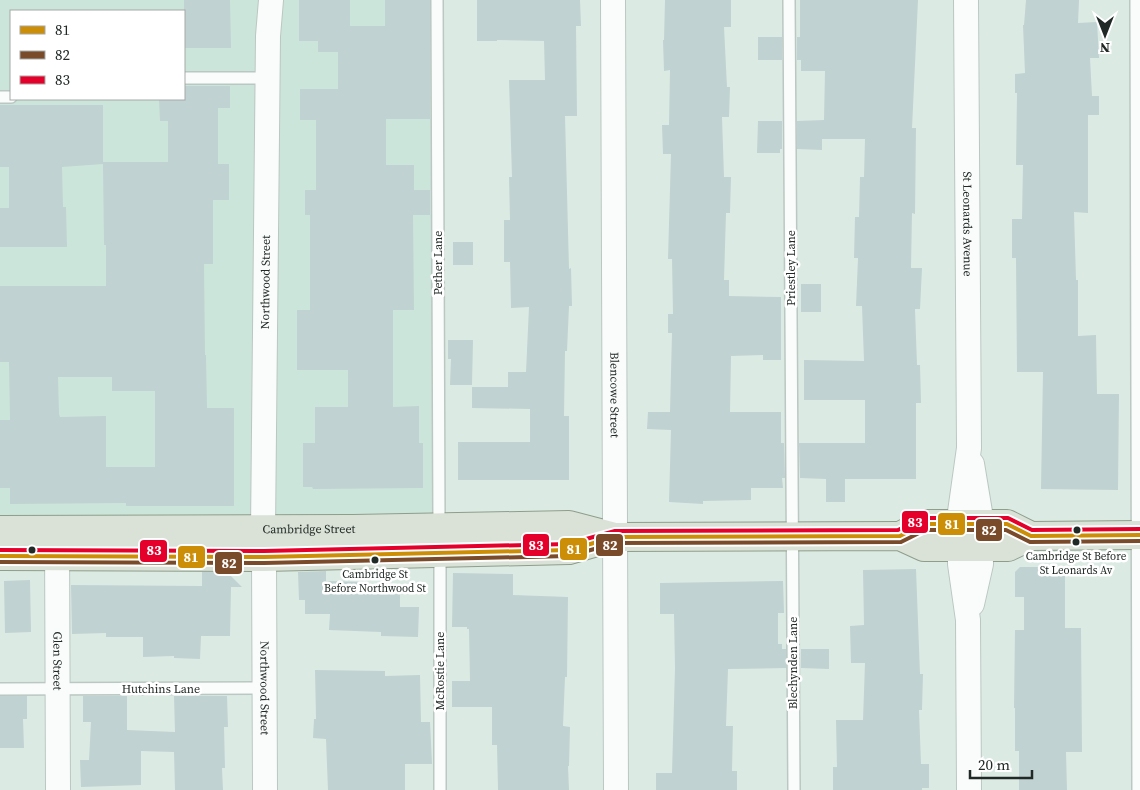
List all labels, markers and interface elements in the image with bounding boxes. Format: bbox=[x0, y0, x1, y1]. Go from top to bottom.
legend bbox=[10, 10, 185, 100]
north arrow bbox=[1080, 10, 1130, 60]
text: 81 bbox=[55, 19, 70, 40]
text: N bbox=[1100, 38, 1110, 58]
text: 82 bbox=[55, 44, 70, 65]
text: 83 bbox=[55, 69, 70, 90]
street label: St Leonards Avenue bbox=[959, 171, 976, 277]
street label: Priestley Lane bbox=[783, 230, 799, 306]
street label: Pether Lane bbox=[430, 231, 446, 295]
street label: Northwood Street bbox=[257, 235, 274, 329]
street label: Blencowe Street bbox=[606, 352, 623, 438]
line badge: 83 bbox=[901, 510, 929, 534]
text: 83 bbox=[907, 512, 923, 532]
line badge: 81 bbox=[937, 512, 966, 536]
text: 81 bbox=[944, 514, 960, 534]
line badge: 82 bbox=[975, 518, 1003, 542]
text: 82 bbox=[981, 520, 997, 540]
street label: Cambridge Street bbox=[263, 521, 356, 537]
unlabelled marker bbox=[1072, 525, 1082, 535]
line badge: 83 bbox=[522, 533, 550, 557]
line badge: 82 bbox=[595, 533, 624, 557]
text: 83 bbox=[528, 535, 544, 555]
text: 82 bbox=[602, 535, 618, 555]
line badge: 81 bbox=[559, 537, 588, 561]
marker: Cambridge St Before St Leonards Av bbox=[1071, 537, 1081, 547]
line badge: 83 bbox=[139, 539, 168, 563]
text: 81 bbox=[566, 539, 582, 559]
text: 83 bbox=[146, 540, 162, 560]
unlabelled marker bbox=[27, 545, 37, 555]
line badge: 81 bbox=[177, 545, 206, 569]
text: 81 bbox=[183, 547, 199, 567]
place label: Cambridge St Before St Leonards Av bbox=[1026, 549, 1127, 578]
line badge: 82 bbox=[214, 551, 243, 575]
text: 82 bbox=[221, 553, 237, 573]
marker: Cambridge St Before Northwood St bbox=[370, 555, 380, 565]
place label: Cambridge St Before Northwood St bbox=[324, 567, 426, 596]
street label: Blechynden Lane bbox=[785, 617, 801, 709]
street label: Glen Street bbox=[49, 631, 66, 691]
street label: McRostie Lane bbox=[432, 632, 448, 710]
street label: Northwood Street bbox=[256, 641, 273, 735]
street label: Hutchins Lane bbox=[122, 681, 200, 697]
scale bar bbox=[970, 748, 1032, 780]
text: 20 m bbox=[978, 754, 1010, 775]

